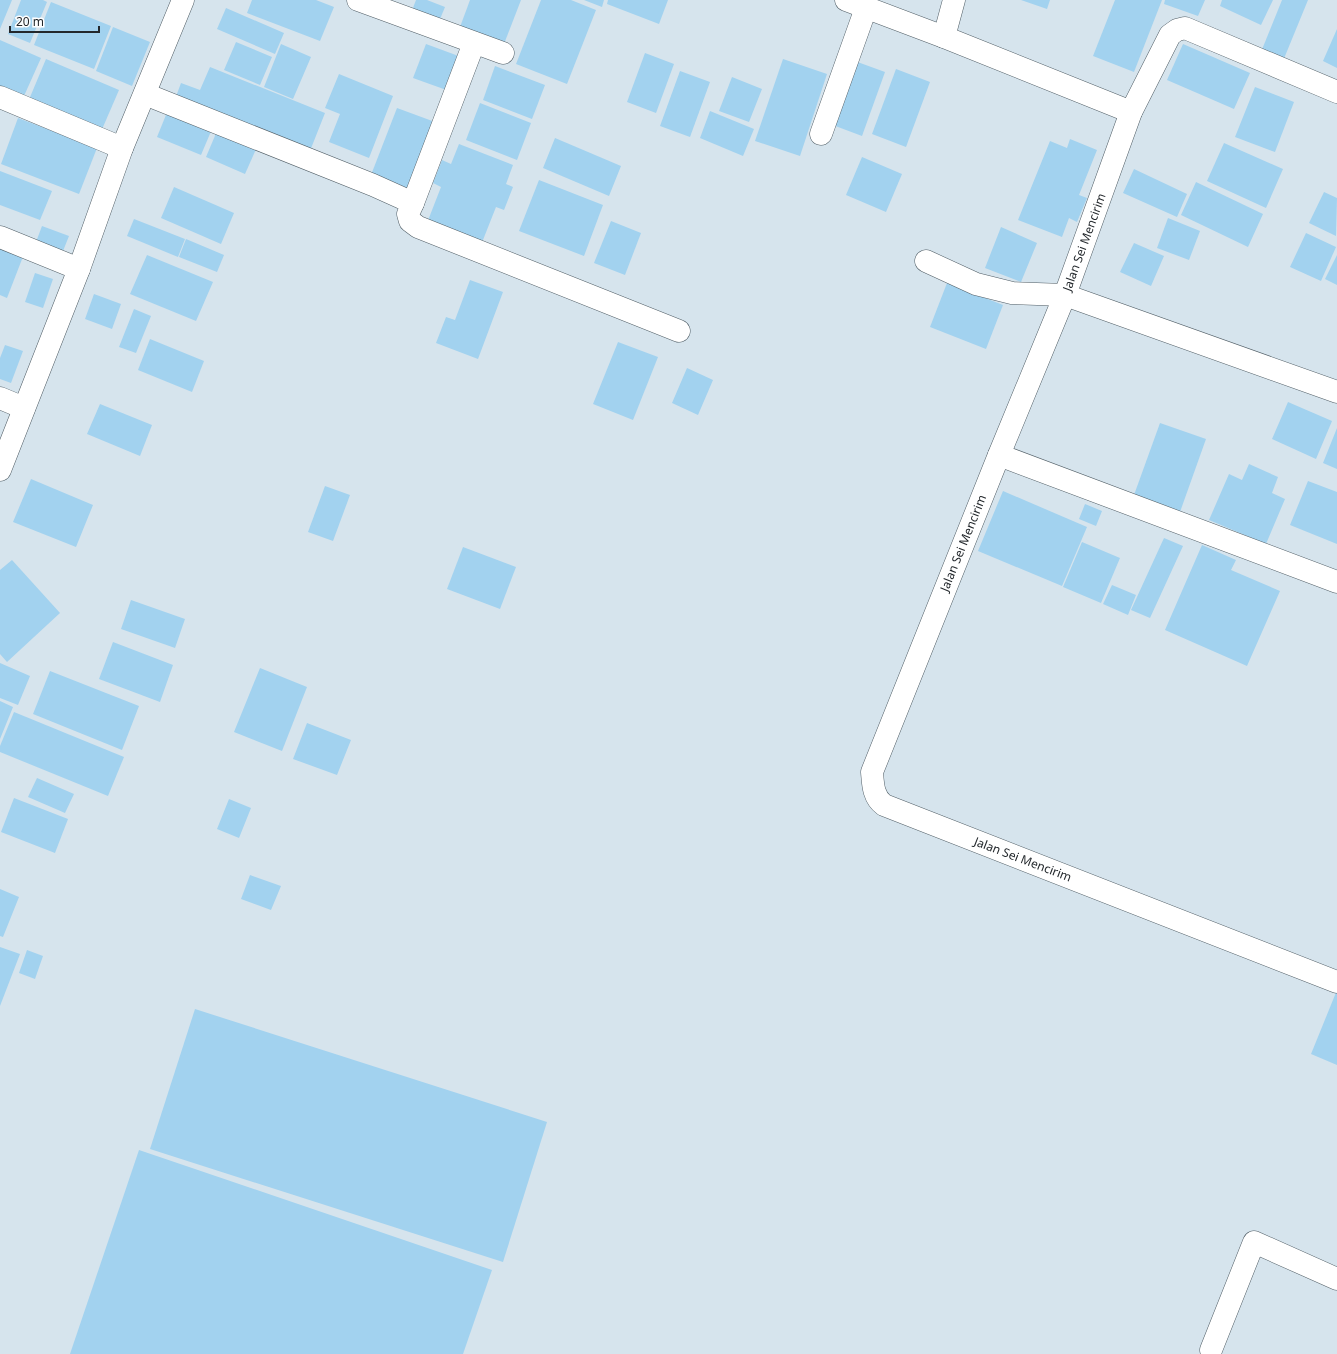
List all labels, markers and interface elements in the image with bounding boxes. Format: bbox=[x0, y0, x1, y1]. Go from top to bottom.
scale bar bbox=[10, 8, 99, 34]
text: 20 m bbox=[16, 13, 44, 30]
street label: Jalan Sei Mencirim bbox=[1058, 191, 1110, 294]
street label: Jalan Sei Mencirim bbox=[935, 492, 990, 595]
street label: Jalan Sei Mencirim bbox=[971, 832, 1074, 885]

